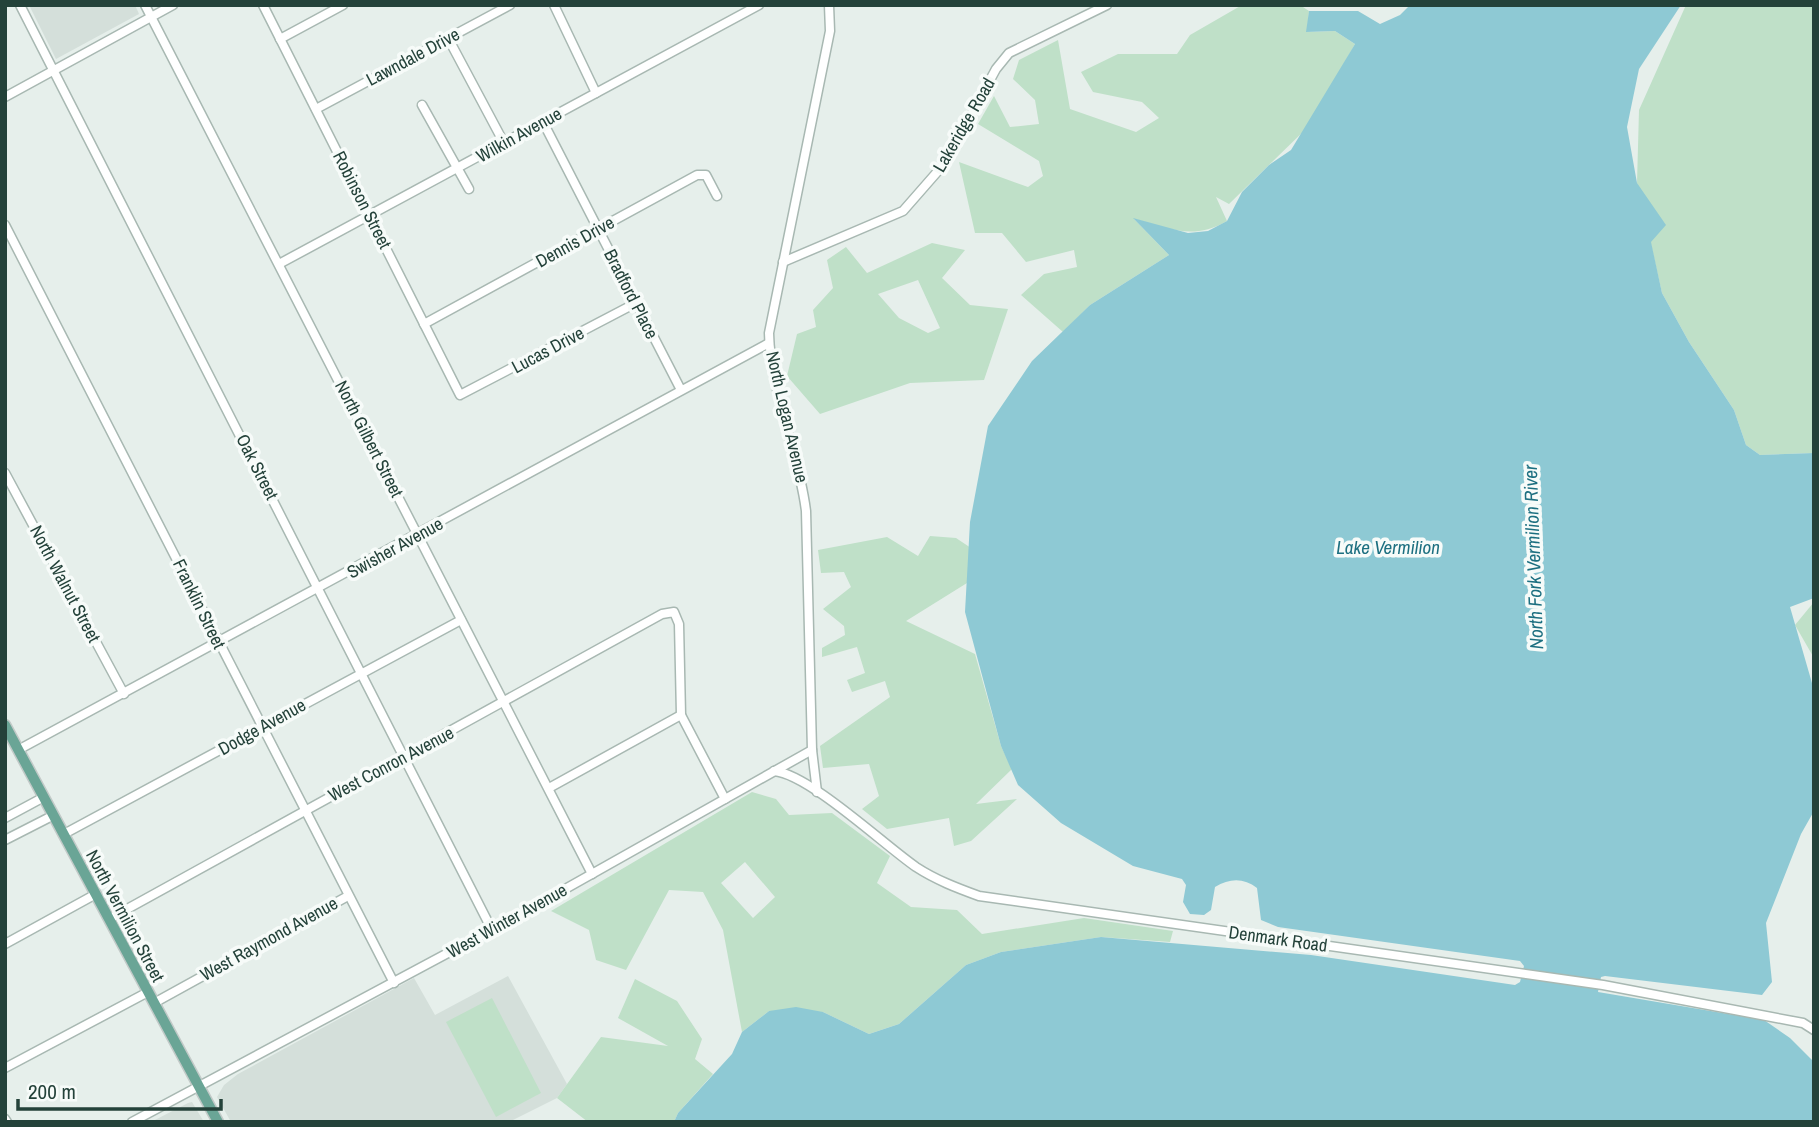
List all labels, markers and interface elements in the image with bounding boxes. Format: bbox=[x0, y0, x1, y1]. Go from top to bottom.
street label: Lawndale Drive bbox=[362, 21, 464, 92]
street label: Lakeridge Road bbox=[926, 73, 1001, 176]
street label: Wilkin Avenue bbox=[472, 101, 566, 168]
street label: Robinson Street bbox=[327, 147, 398, 253]
street label: Dennis Drive bbox=[531, 210, 618, 273]
street label: Bradford Place bbox=[598, 245, 665, 343]
street label: Lucas Drive bbox=[507, 320, 588, 379]
street label: North Logan Avenue bbox=[760, 349, 815, 485]
street label: North Gilbert Street bbox=[329, 376, 410, 501]
street label: Oak Street bbox=[230, 430, 285, 504]
water label: North Fork Vermilion River bbox=[1517, 464, 1549, 650]
street label: Swisher Avenue bbox=[342, 511, 447, 584]
street label: North Walnut Street bbox=[24, 521, 107, 647]
water label: Lake Vermilion bbox=[1336, 534, 1440, 560]
street label: Franklin Street bbox=[167, 555, 232, 653]
street label: Dodge Avenue bbox=[213, 692, 310, 761]
street label: West Conron Avenue bbox=[324, 720, 458, 807]
street label: North Vermilion Street bbox=[80, 845, 171, 986]
street label: West Winter Avenue bbox=[442, 877, 571, 964]
street label: West Raymond Avenue bbox=[195, 890, 342, 987]
street label: Denmark Road bbox=[1227, 919, 1329, 958]
scale bar bbox=[18, 1068, 220, 1112]
text: 200 m bbox=[28, 1077, 76, 1106]

